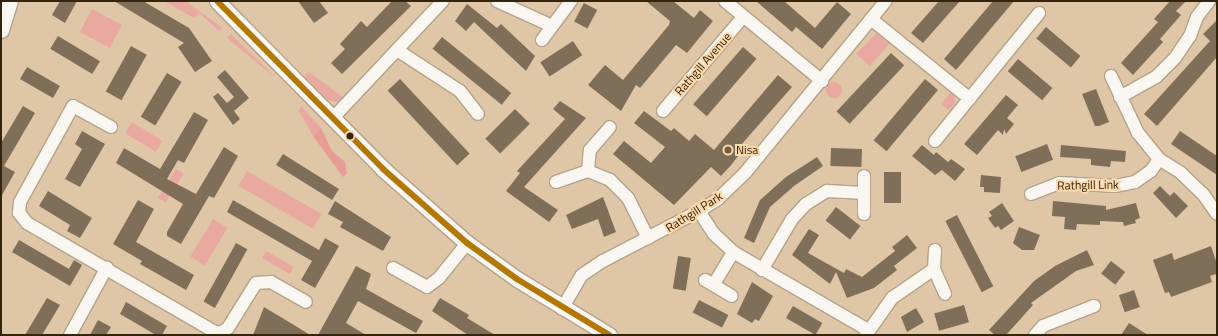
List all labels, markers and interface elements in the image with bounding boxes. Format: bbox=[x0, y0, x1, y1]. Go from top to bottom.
street label: Rathgill Avenue bbox=[672, 30, 734, 98]
unlabelled marker bbox=[345, 131, 355, 141]
place label: Nisa bbox=[736, 143, 758, 157]
marker: Nisa bbox=[723, 145, 733, 155]
street label: Rathgill Link bbox=[1057, 177, 1119, 193]
street label: Rathgill Park bbox=[663, 189, 725, 235]

